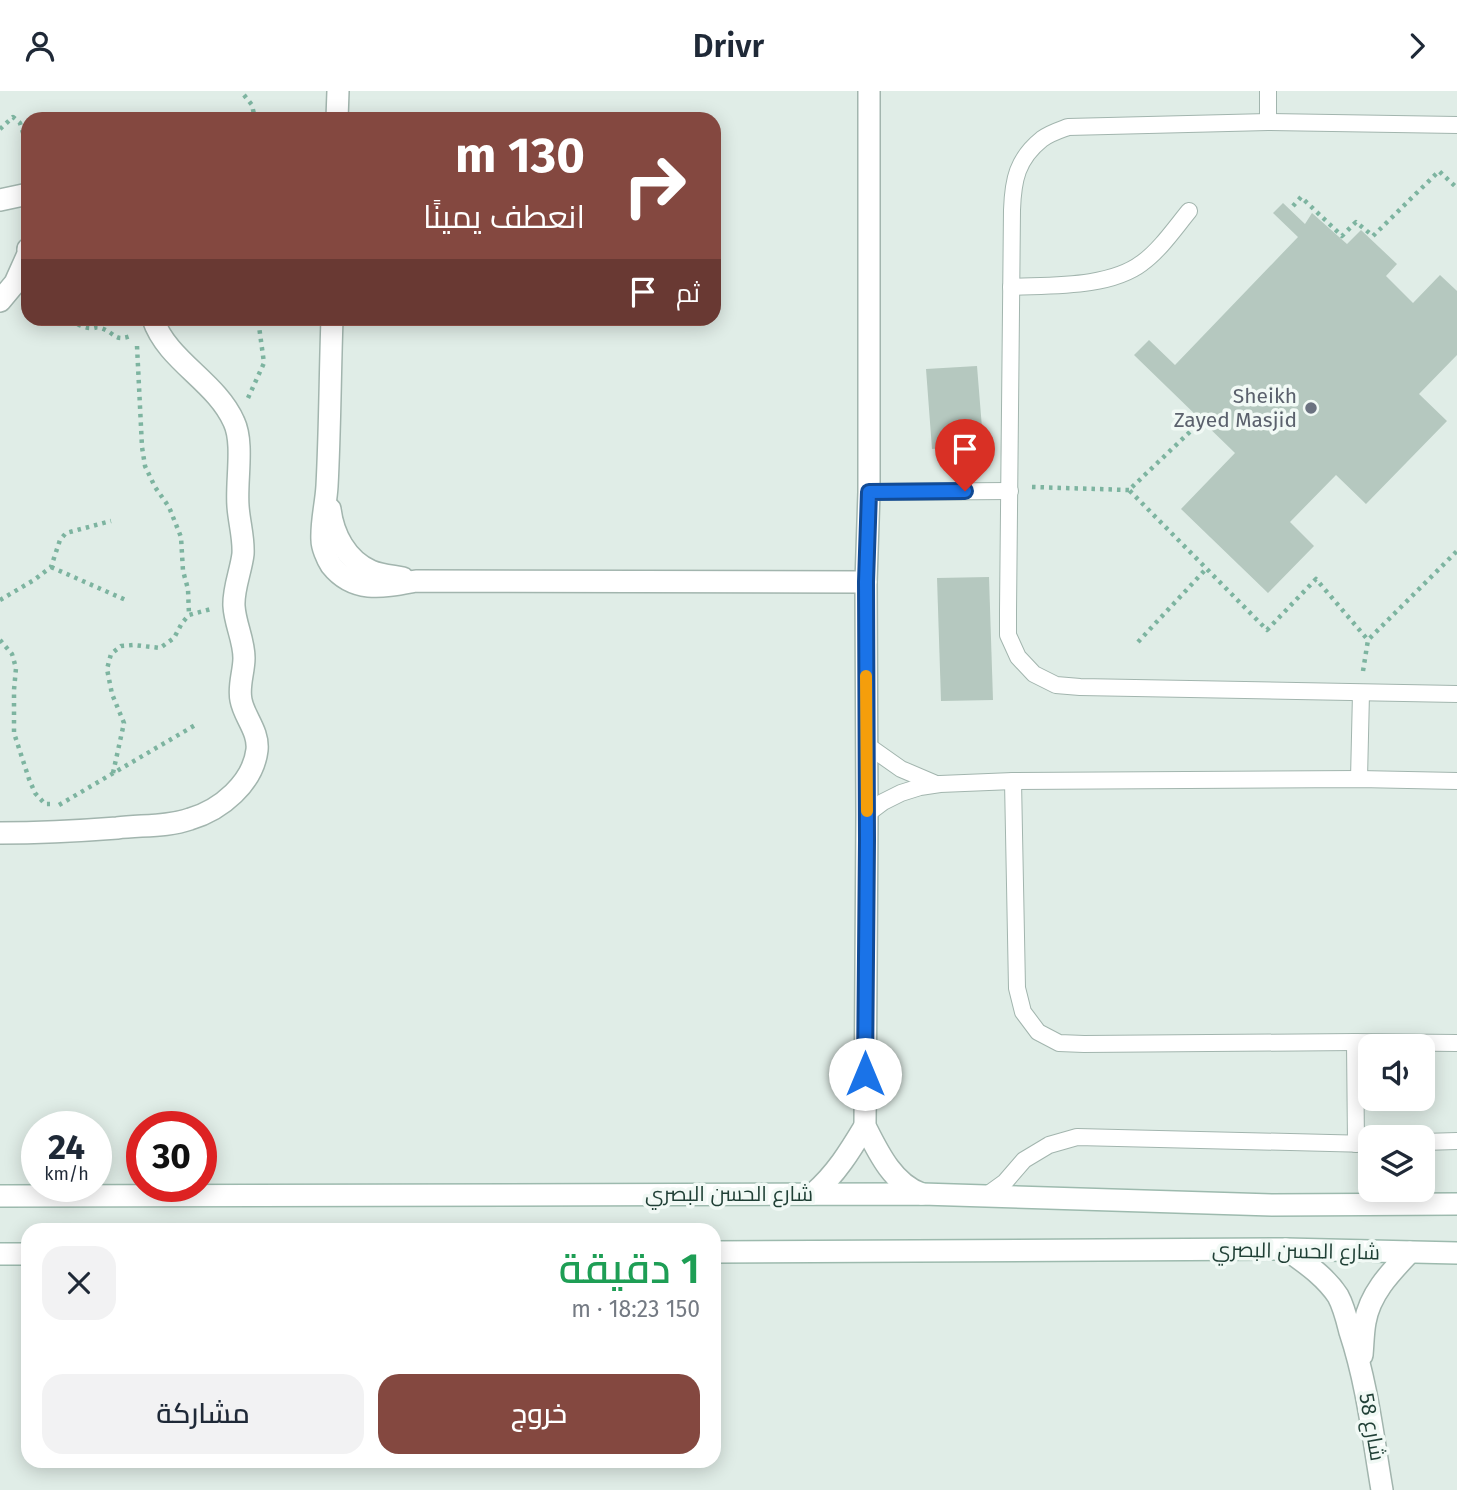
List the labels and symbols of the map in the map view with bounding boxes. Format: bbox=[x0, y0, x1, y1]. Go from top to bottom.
place label: Sheikh Zayed Masjid bbox=[1174, 383, 1297, 433]
marker: Sheikh Zayed Masjid bbox=[1303, 400, 1319, 416]
pin bbox=[935, 419, 995, 491]
position arrow bbox=[828, 1037, 902, 1111]
speed limit sign: 30 bbox=[126, 1111, 217, 1202]
street label: شارع الحسن البصري bbox=[645, 1181, 813, 1210]
street label: شارع الحسن البصري bbox=[1212, 1237, 1380, 1268]
street label: شارع 58 bbox=[1352, 1391, 1391, 1463]

